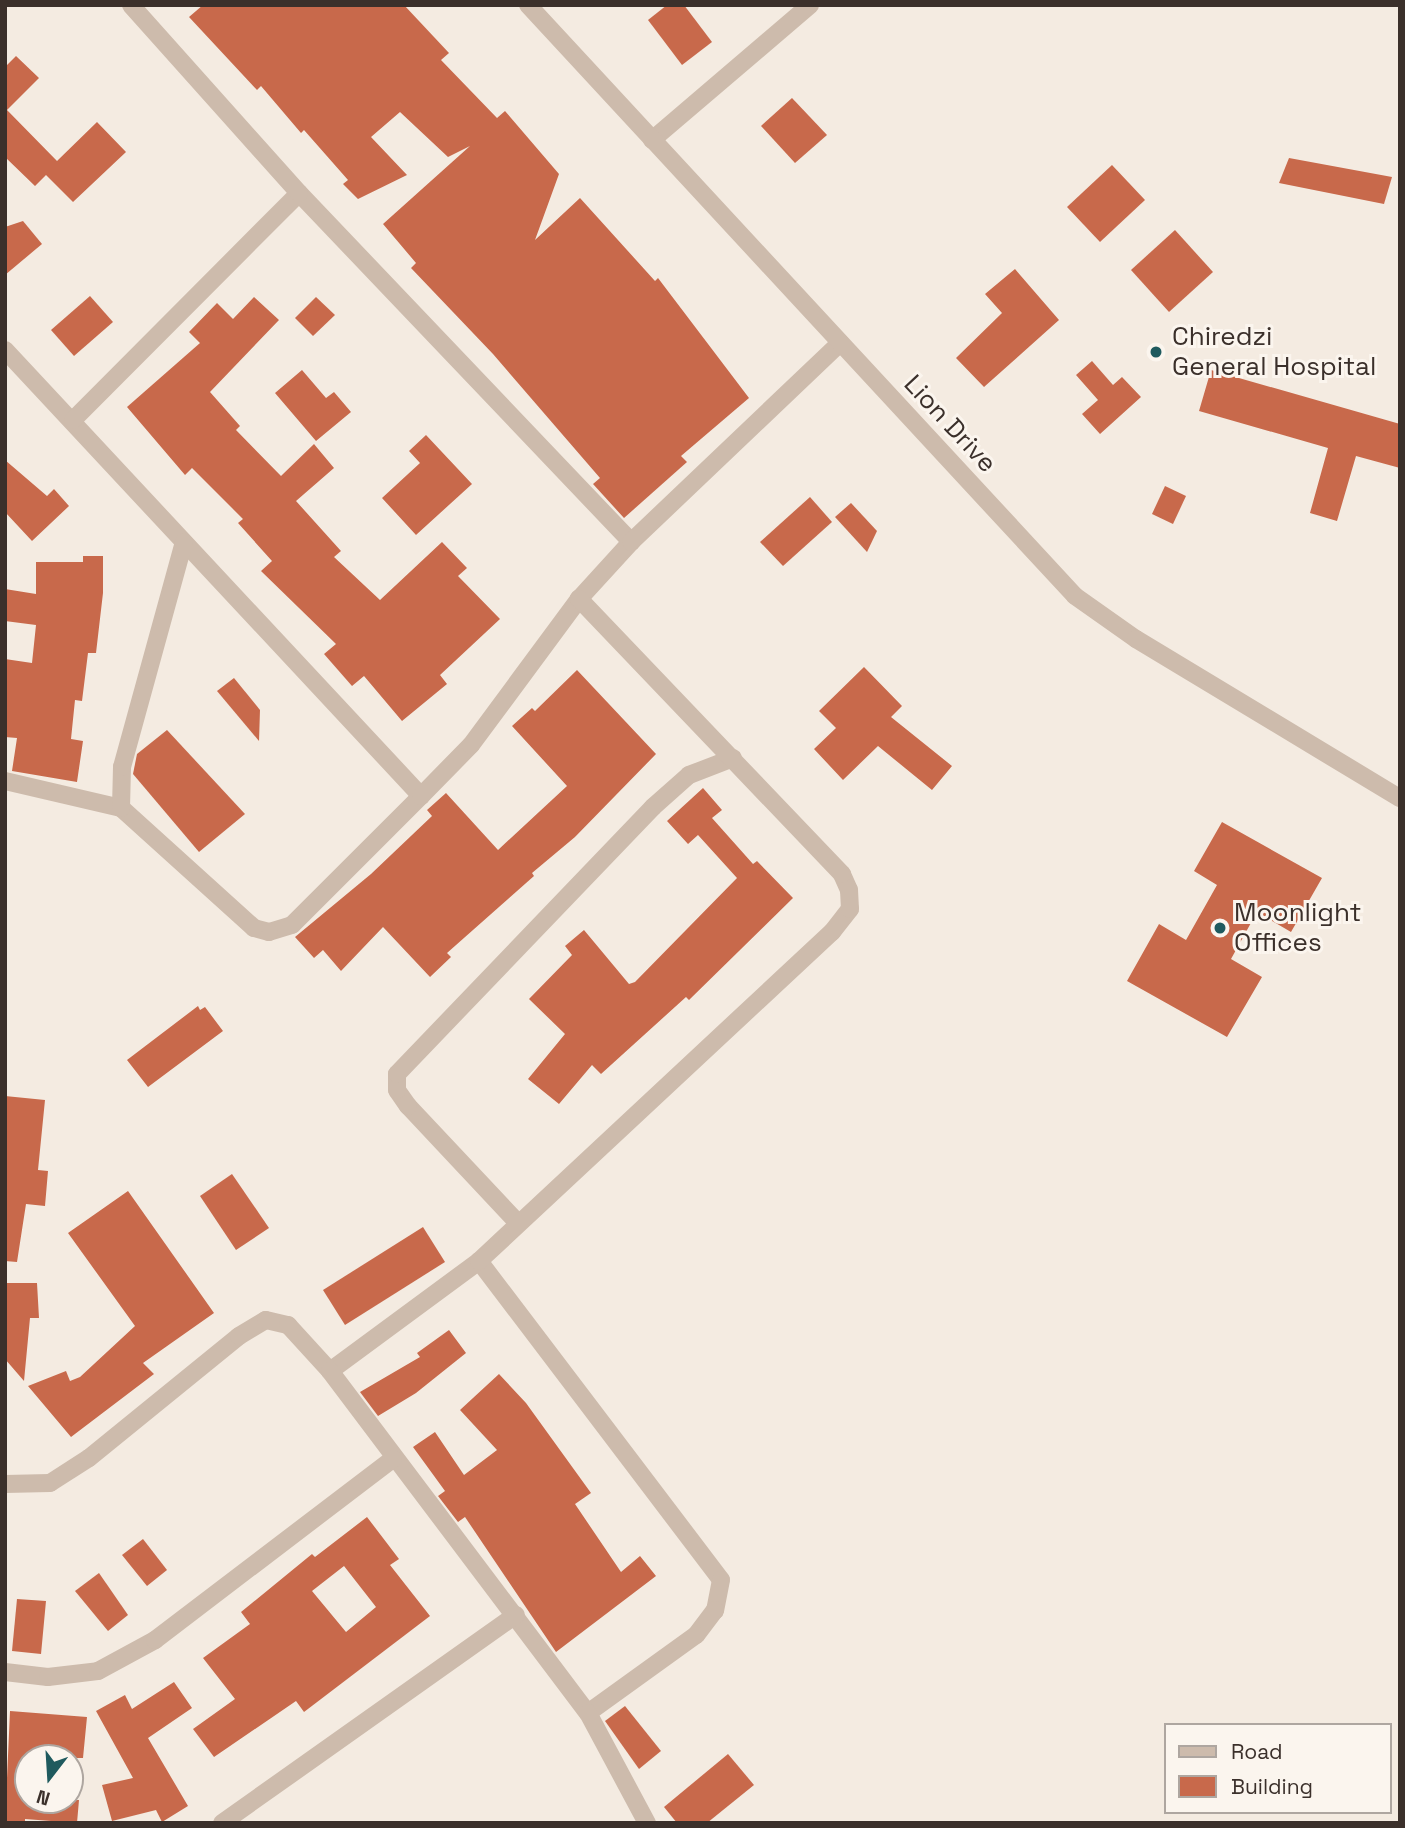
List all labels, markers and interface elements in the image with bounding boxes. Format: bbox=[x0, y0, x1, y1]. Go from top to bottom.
place label: Chiredzi General Hospital bbox=[1172, 321, 1376, 382]
marker: Chiredzi General Hospital bbox=[1146, 342, 1166, 362]
street label: Lion Drive bbox=[897, 369, 1003, 479]
place label: Moonlight Offices bbox=[1234, 897, 1362, 958]
marker: Moonlight Offices bbox=[1212, 920, 1228, 936]
legend bbox=[1164, 1723, 1391, 1814]
text: Road bbox=[1231, 1738, 1283, 1765]
north arrow bbox=[14, 1744, 84, 1814]
text: Building bbox=[1231, 1773, 1313, 1800]
text: N bbox=[34, 1784, 53, 1811]

